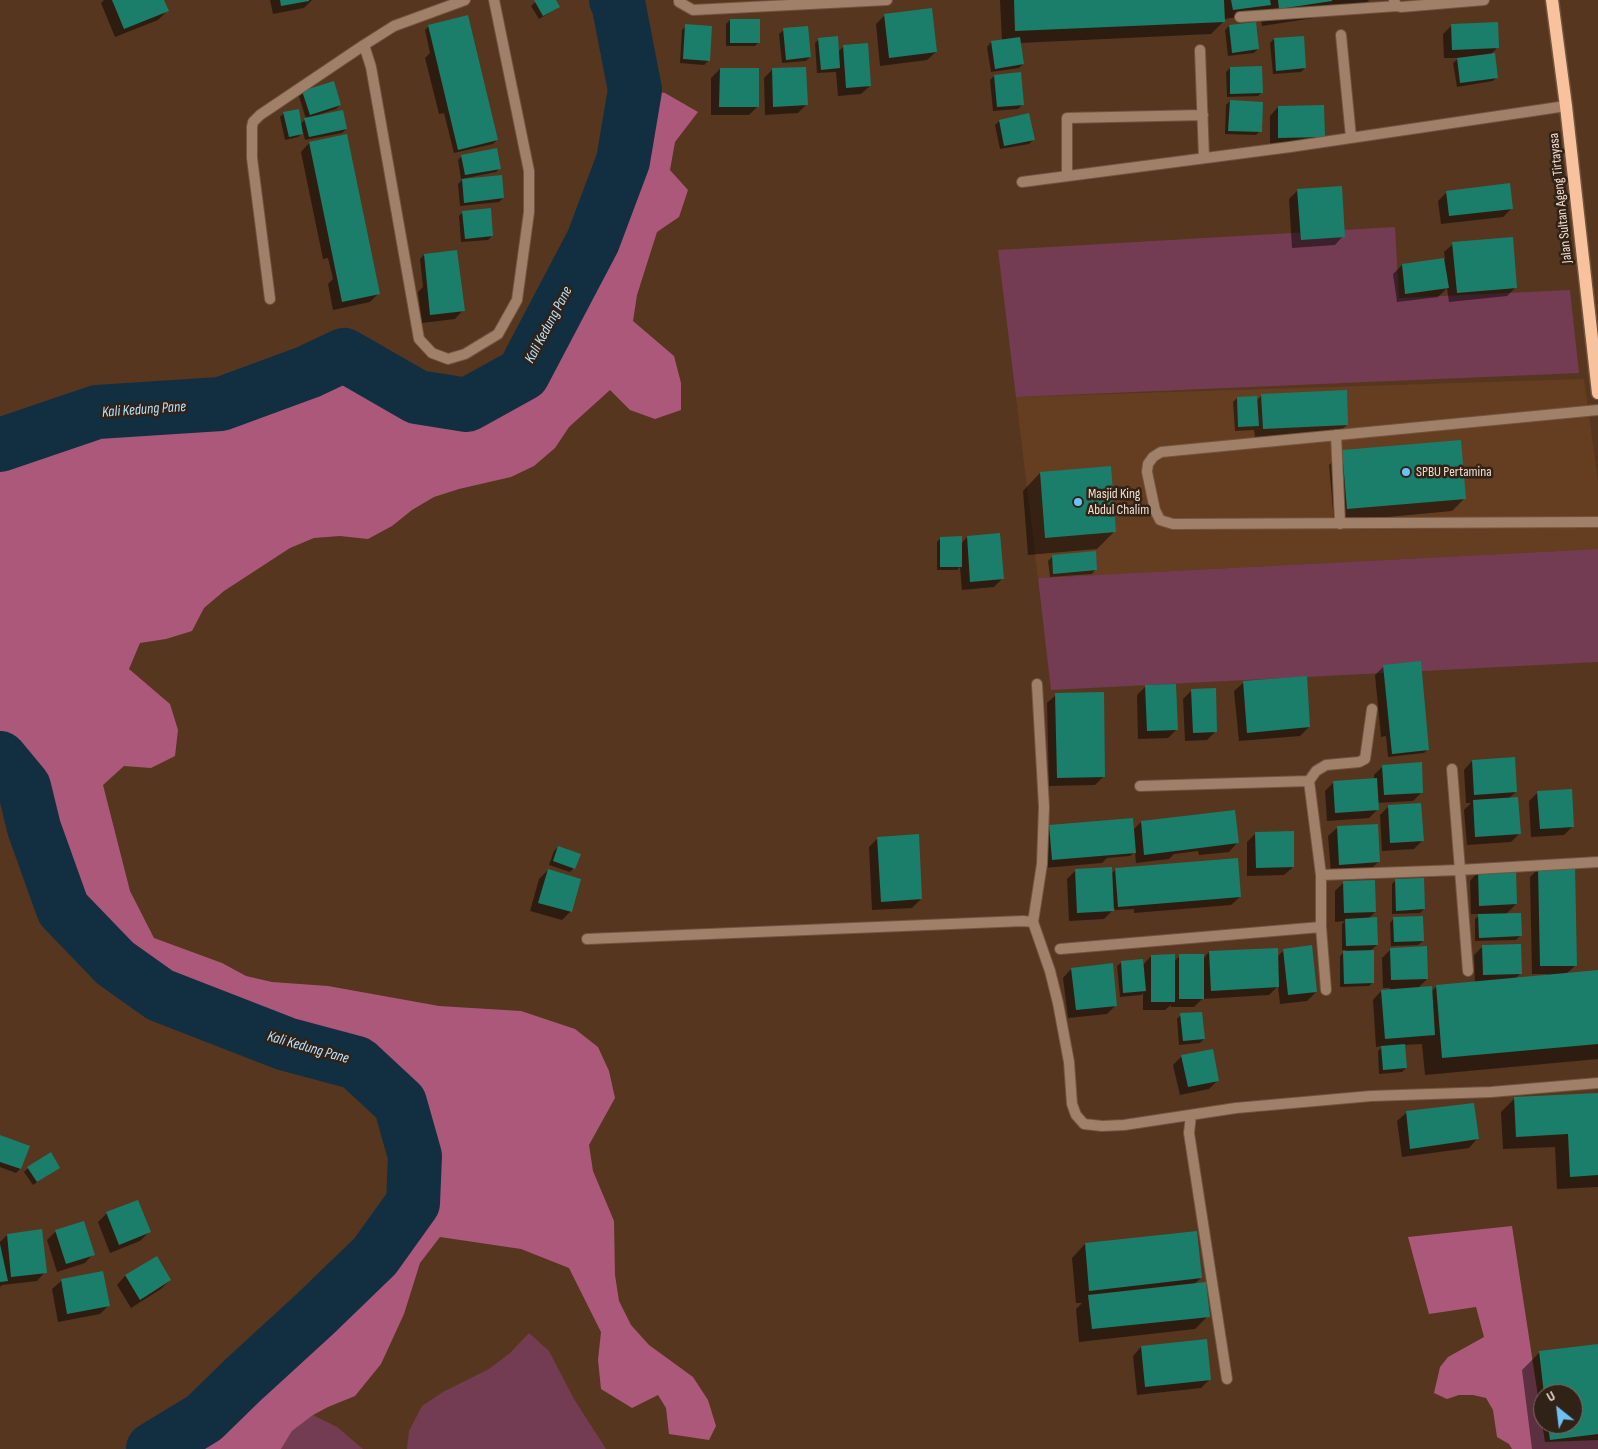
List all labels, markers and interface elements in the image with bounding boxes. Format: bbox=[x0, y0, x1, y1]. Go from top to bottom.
street label: Jalan Sultan Ageng Tirtayasa bbox=[1546, 132, 1576, 264]
water label: Kali Kedung Pane bbox=[521, 284, 577, 366]
water label: Kali Kedung Pane bbox=[101, 398, 187, 422]
place label: SPBU Pertamina bbox=[1416, 464, 1492, 480]
marker: SPBU Pertamina bbox=[1400, 466, 1412, 478]
place label: Masjid King Abdul Chalim bbox=[1088, 486, 1149, 518]
marker: Masjid King Abdul Chalim bbox=[1072, 496, 1084, 508]
water label: Kali Kedung Pane bbox=[265, 1028, 351, 1068]
north arrow bbox=[1533, 1384, 1583, 1434]
text: U bbox=[1544, 1387, 1558, 1406]

